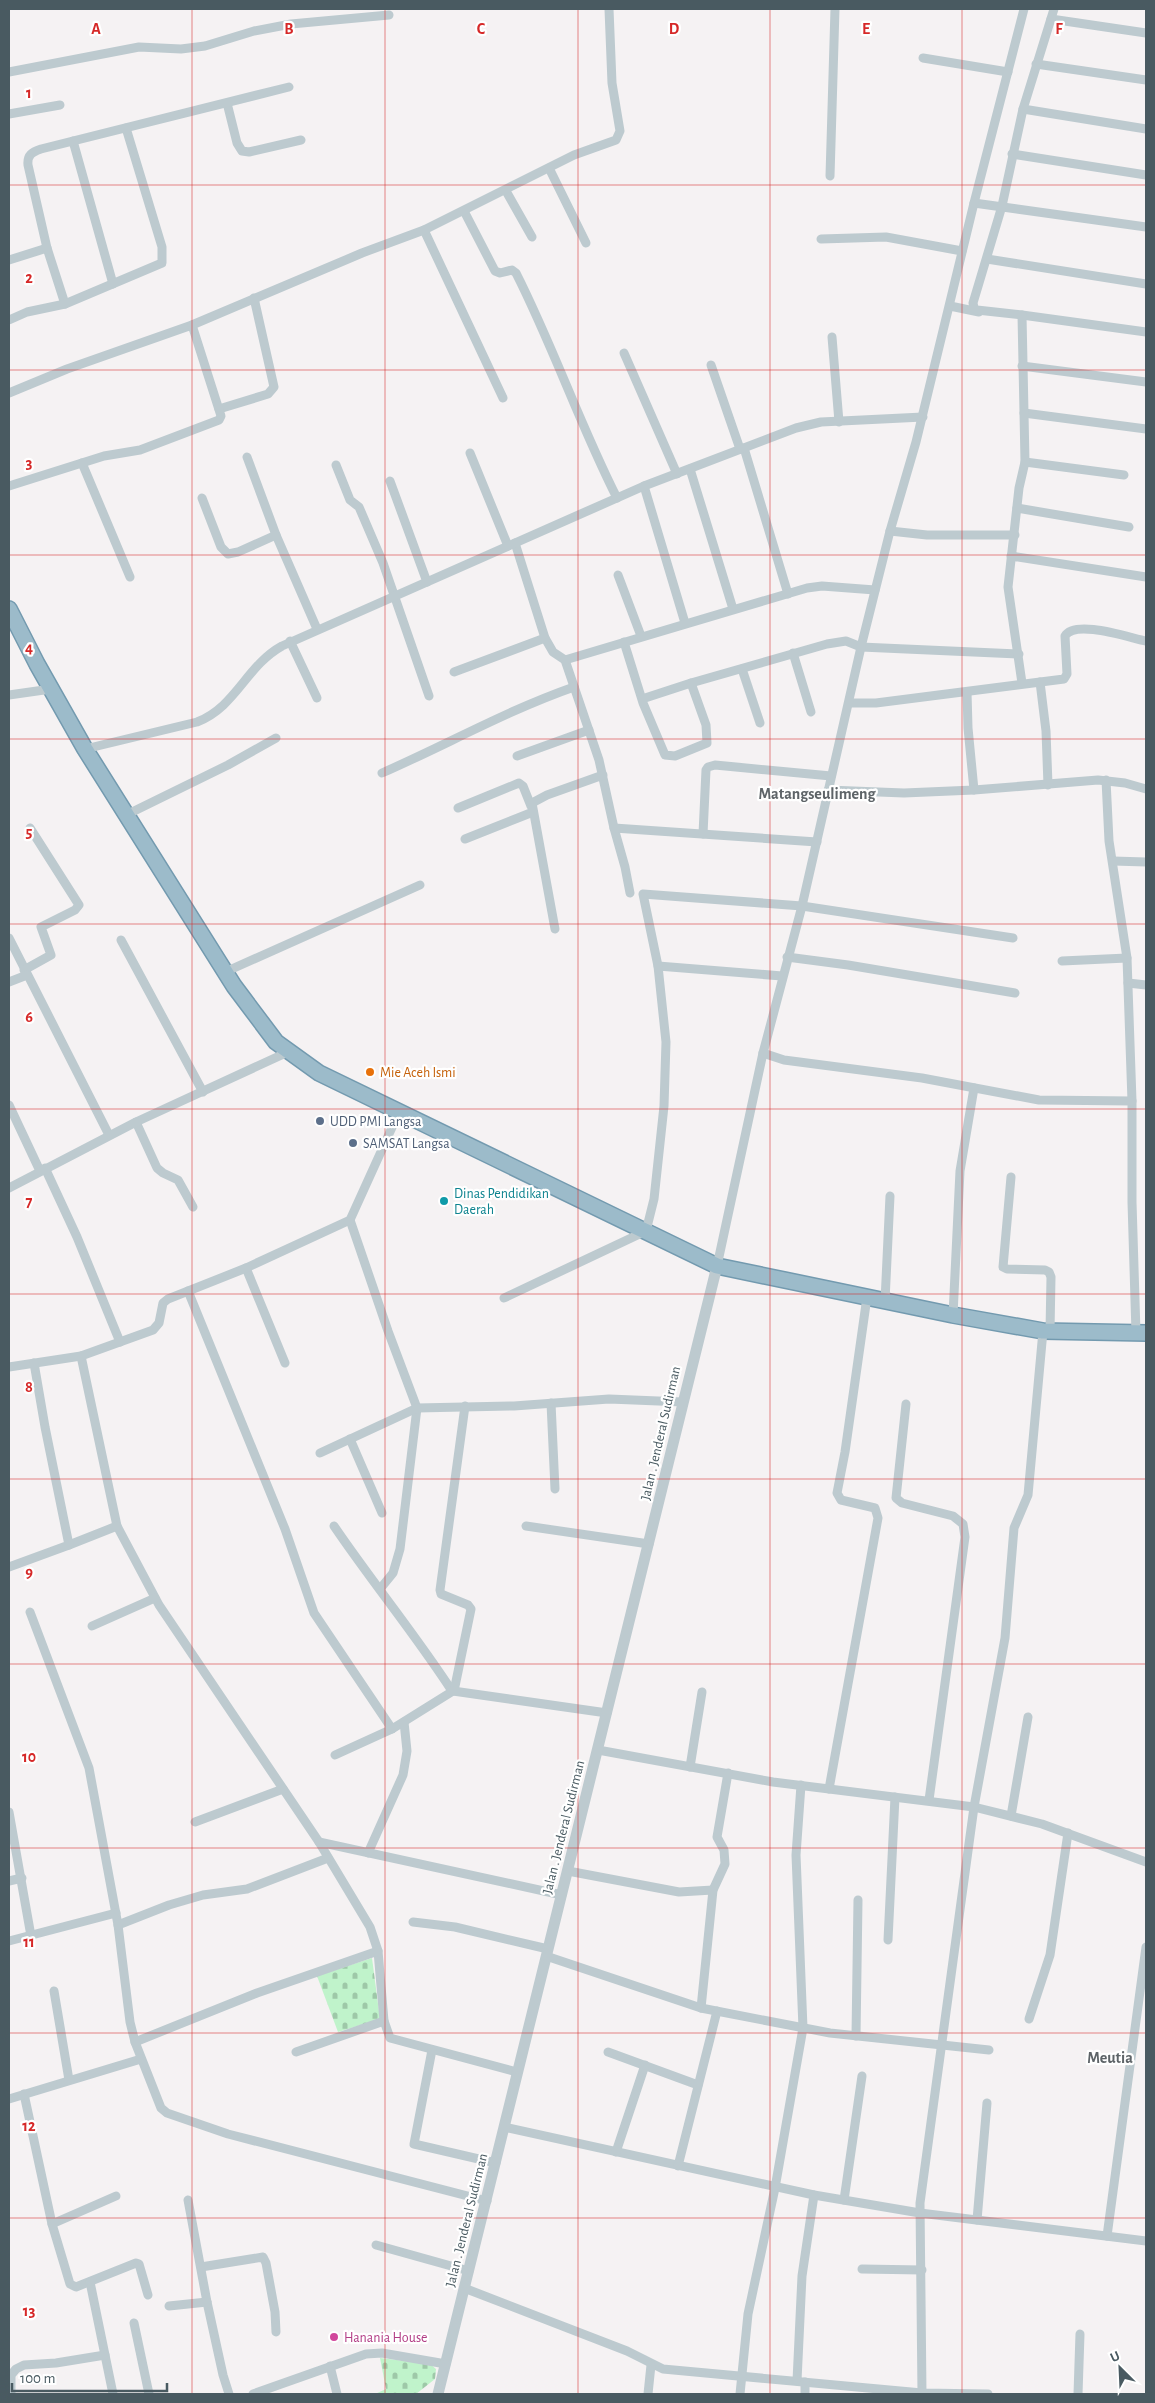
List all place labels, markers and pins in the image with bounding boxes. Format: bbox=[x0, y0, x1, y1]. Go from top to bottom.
marker: Mie Aceh Ismi bbox=[364, 1066, 376, 1078]
place label: Mie Aceh Ismi bbox=[380, 1066, 456, 1080]
marker: UDD PMI Langsa bbox=[314, 1115, 326, 1127]
place label: UDD PMI Langsa bbox=[330, 1115, 422, 1129]
marker: SAMSAT Langsa bbox=[347, 1137, 359, 1149]
place label: SAMSAT Langsa bbox=[363, 1137, 450, 1151]
place label: Dinas Pendidikan Daerah bbox=[454, 1187, 549, 1217]
marker: Dinas Pendidikan Daerah bbox=[438, 1195, 450, 1207]
marker: Hanania House bbox=[328, 2331, 340, 2343]
place label: Hanania House bbox=[344, 2331, 428, 2345]

